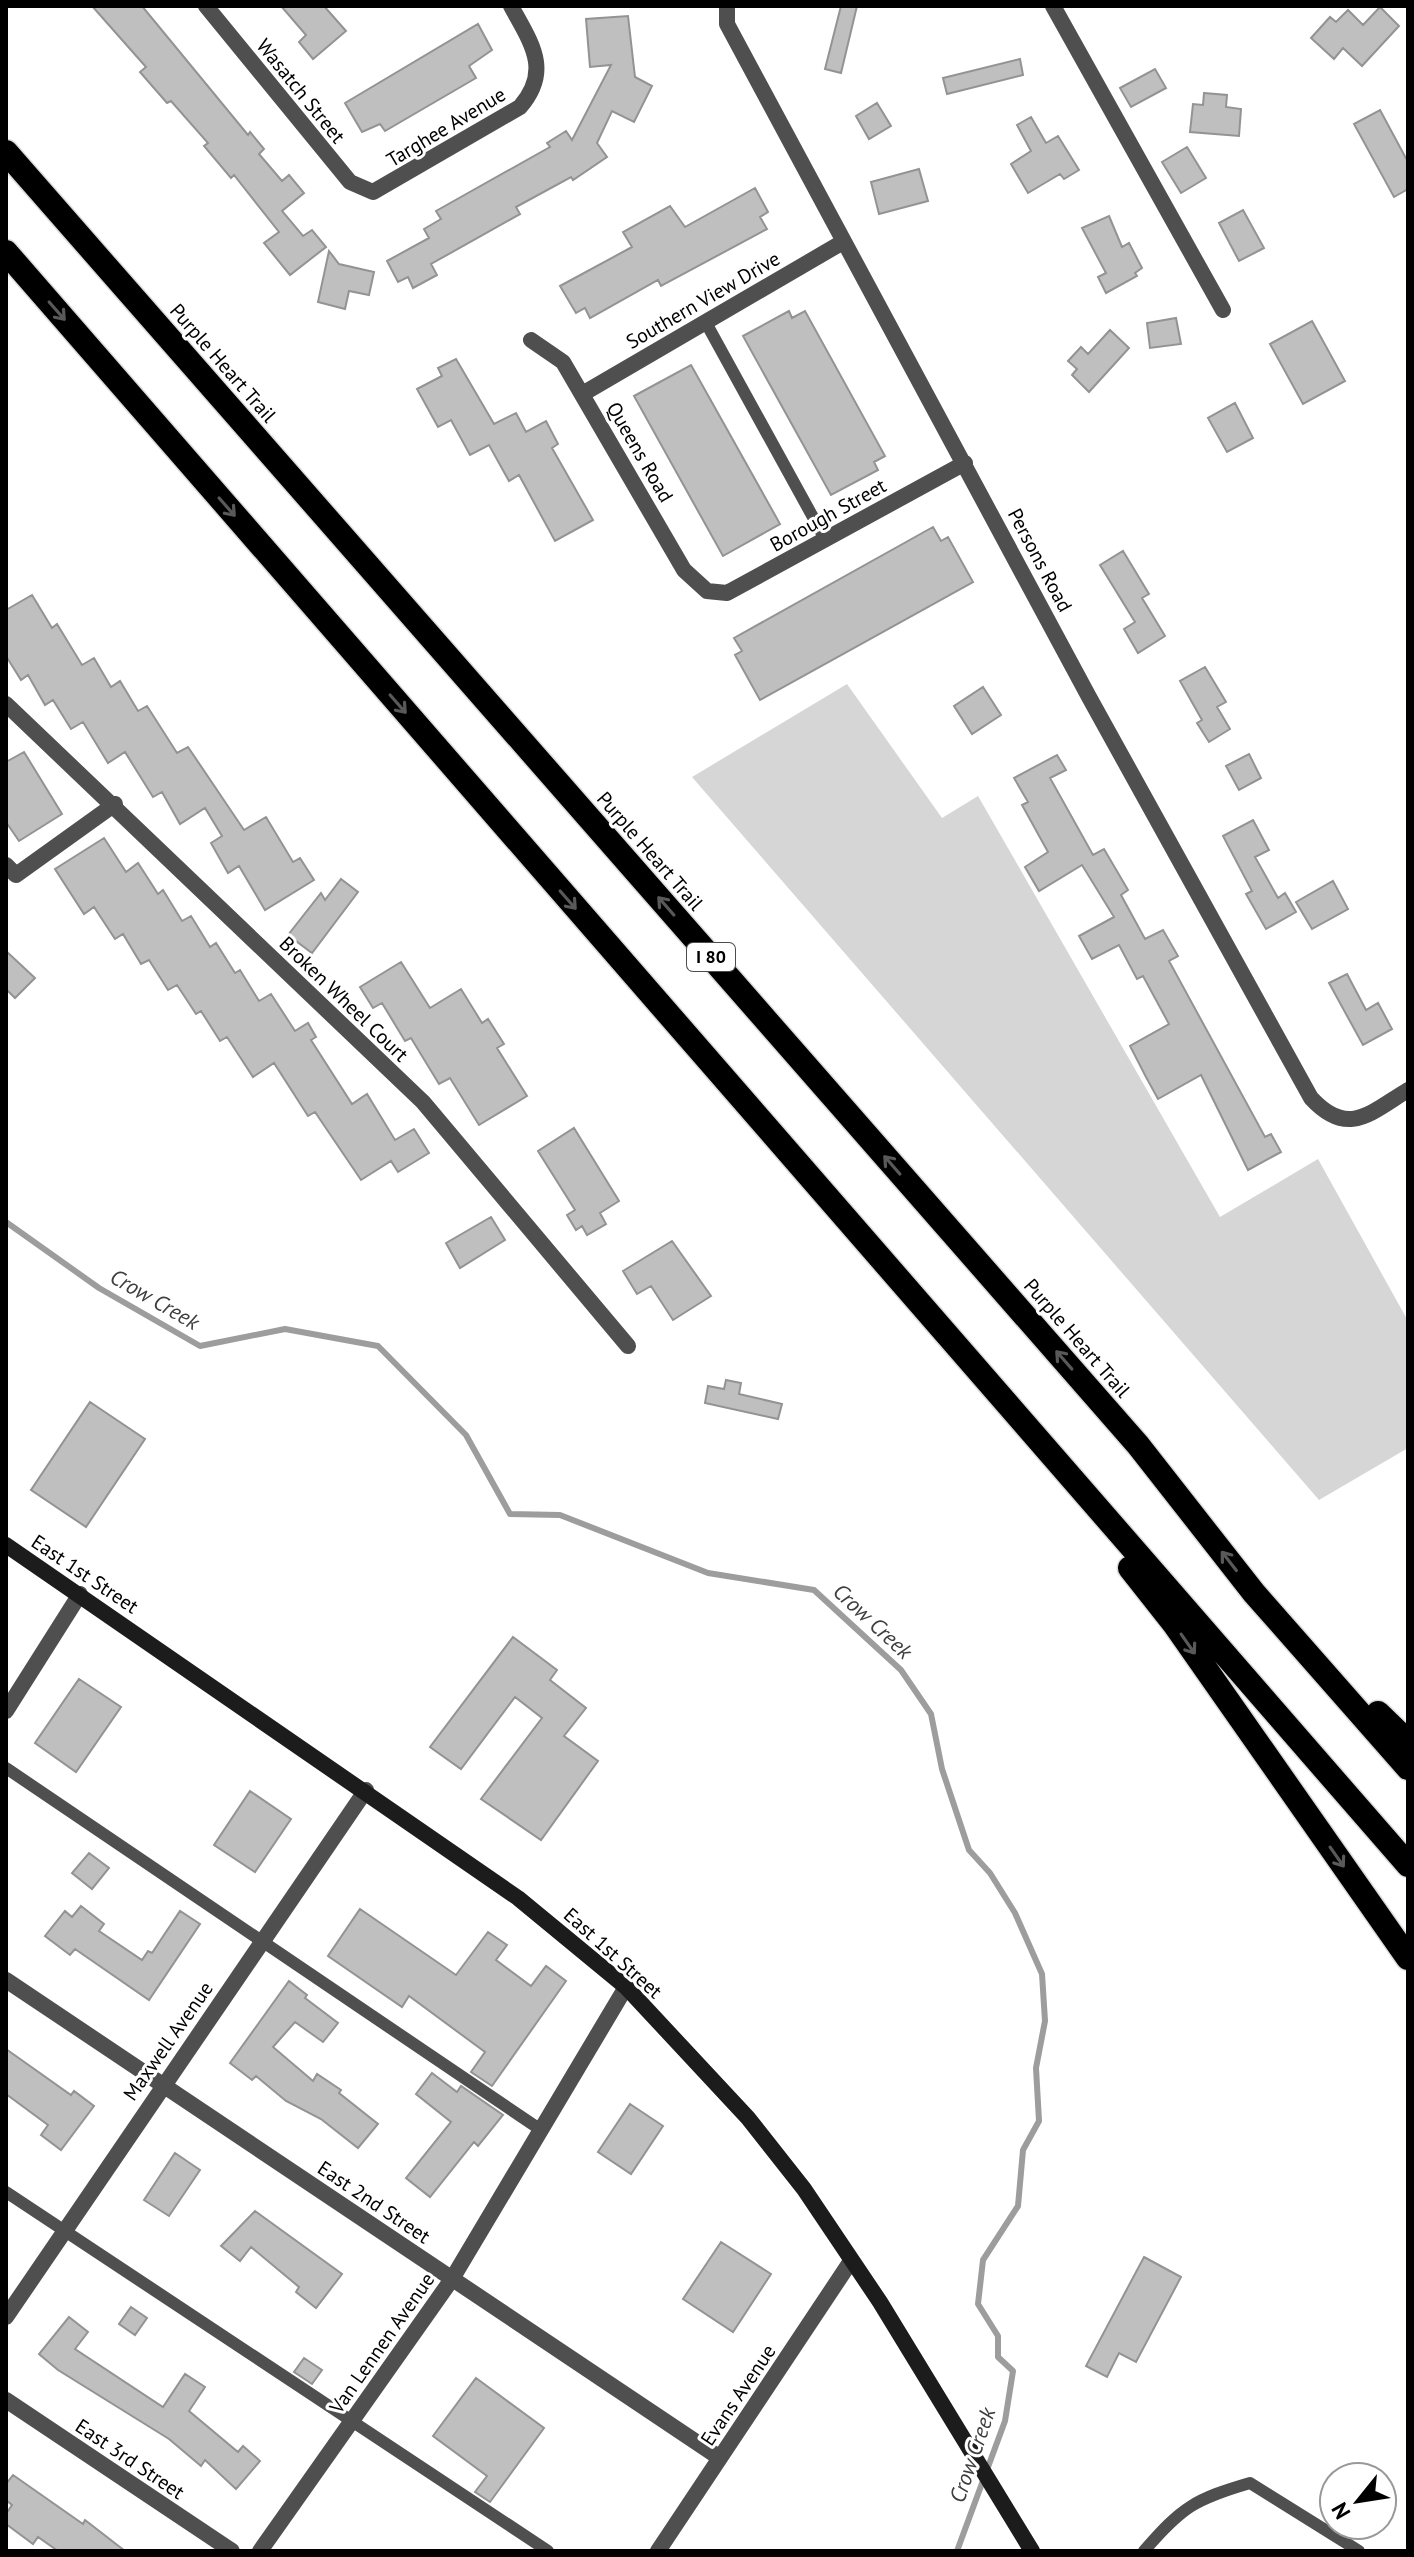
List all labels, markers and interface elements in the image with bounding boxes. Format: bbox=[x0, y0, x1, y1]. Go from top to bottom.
street label: Wasatch Street bbox=[251, 33, 351, 149]
street label: Targhee Avenue bbox=[382, 81, 510, 173]
street label: Southern View Drive bbox=[621, 245, 785, 355]
street label: Purple Heart Trail bbox=[164, 298, 282, 428]
one-way arrow bbox=[48, 300, 66, 321]
street label: Queens Road bbox=[601, 397, 679, 507]
street label: Borough Street bbox=[765, 472, 891, 558]
one-way arrow bbox=[218, 497, 236, 517]
street label: Persons Road bbox=[1002, 504, 1078, 616]
one-way arrow bbox=[388, 693, 406, 713]
street label: Purple Heart Trail bbox=[591, 786, 709, 916]
one-way arrow bbox=[559, 890, 577, 910]
one-way arrow bbox=[657, 896, 675, 916]
street label: Broken Wheel Court bbox=[274, 931, 414, 1067]
road number: I 80 bbox=[687, 943, 735, 971]
one-way arrow bbox=[884, 1155, 902, 1175]
water label: Crow Creek bbox=[105, 1262, 206, 1336]
street label: Purple Heart Trail bbox=[1018, 1273, 1136, 1403]
one-way arrow bbox=[1055, 1351, 1073, 1371]
street label: East 1st Street bbox=[26, 1529, 144, 1619]
one-way arrow bbox=[1221, 1551, 1238, 1572]
water label: Crow Creek bbox=[827, 1577, 919, 1666]
one-way arrow bbox=[1179, 1633, 1196, 1654]
one-way arrow bbox=[1329, 1846, 1345, 1868]
street label: East 1st Street bbox=[558, 1902, 668, 2004]
street label: Maxwell Avenue bbox=[117, 1976, 219, 2106]
street label: East 2nd Street bbox=[313, 2155, 435, 2249]
street label: Van Lennen Avenue bbox=[323, 2268, 440, 2419]
street label: Evans Avenue bbox=[695, 2339, 781, 2451]
water label: Crow Creek bbox=[943, 2403, 1002, 2506]
street label: East 3rd Street bbox=[70, 2413, 190, 2505]
north arrow bbox=[1318, 2461, 1398, 2541]
text: N bbox=[1325, 2498, 1356, 2524]

